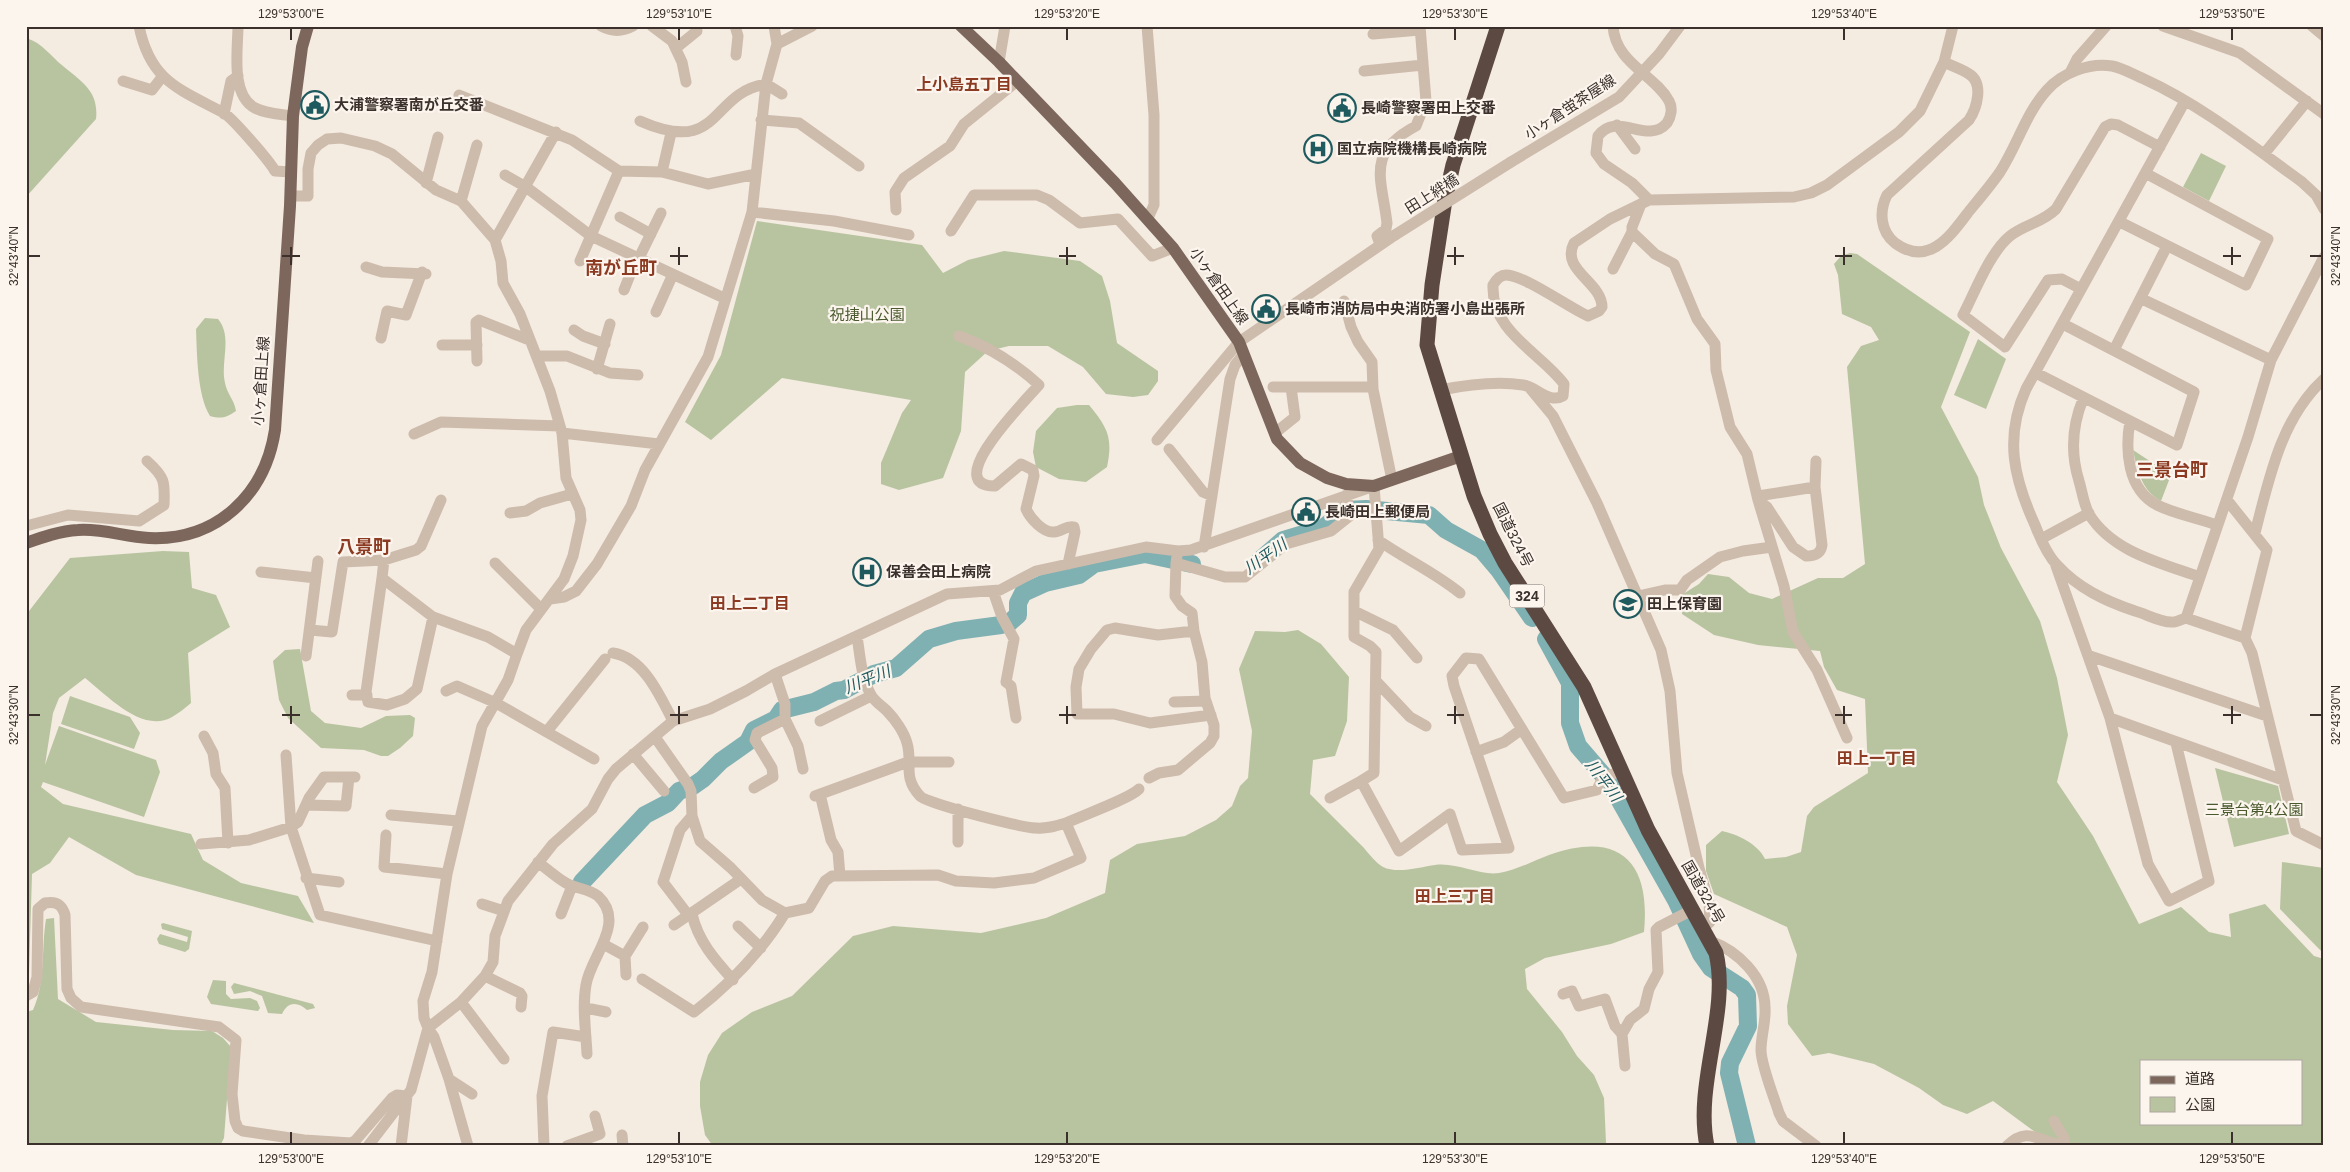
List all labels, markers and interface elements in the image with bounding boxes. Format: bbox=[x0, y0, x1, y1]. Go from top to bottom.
text: 129°53'00"E bbox=[258, 7, 324, 21]
text: 129°53'10"E bbox=[646, 7, 712, 21]
text: 129°53'20"E bbox=[1034, 7, 1100, 21]
text: 129°53'30"E bbox=[1422, 7, 1488, 21]
text: 129°53'40"E bbox=[1811, 7, 1877, 21]
text: 129°53'50"E bbox=[2199, 7, 2265, 21]
street label: 小ヶ倉蛍茶屋線 bbox=[1521, 71, 1618, 142]
district label: 上小島五丁目 bbox=[916, 76, 1012, 93]
public building icon: 大浦警察署南が丘交番 bbox=[300, 90, 330, 120]
public building icon: 長崎警察署田上交番 bbox=[1327, 93, 1357, 123]
place label: 大浦警察署南が丘交番 bbox=[334, 96, 484, 113]
place label: 長崎警察署田上交番 bbox=[1361, 99, 1496, 116]
hospital icon: 国立病院機構長崎病院 bbox=[1303, 134, 1333, 164]
place label: 国立病院機構長崎病院 bbox=[1337, 140, 1487, 157]
street label: 田上絆橋 bbox=[1402, 170, 1462, 217]
text: 32°43'40"N bbox=[7, 226, 21, 286]
text: 32°43'40"N bbox=[2329, 226, 2343, 286]
street label: 小ヶ倉田上線 bbox=[1187, 244, 1252, 327]
district label: 南が丘町 bbox=[585, 258, 657, 278]
public building icon: 長崎市消防局中央消防署小島出張所 bbox=[1251, 294, 1281, 324]
place label: 長崎市消防局中央消防署小島出張所 bbox=[1285, 300, 1525, 317]
park label: 祝捷山公園 bbox=[829, 306, 905, 323]
street label: 小ヶ倉田上線 bbox=[249, 335, 272, 426]
district label: 三景台町 bbox=[2136, 460, 2208, 480]
public building icon: 長崎田上郵便局 bbox=[1291, 497, 1321, 527]
street label: 国道324号 bbox=[1490, 500, 1537, 570]
place label: 長崎田上郵便局 bbox=[1325, 503, 1430, 520]
water label: 川平川 bbox=[1241, 535, 1291, 577]
district label: 八景町 bbox=[337, 537, 391, 557]
hospital icon: 保善会田上病院 bbox=[852, 557, 882, 587]
place label: 保善会田上病院 bbox=[886, 563, 991, 580]
road number: 324 bbox=[1510, 584, 1544, 608]
school or university icon: 田上保育園 bbox=[1613, 589, 1643, 619]
district label: 田上二丁目 bbox=[710, 595, 790, 612]
place label: 田上保育園 bbox=[1647, 595, 1722, 612]
water label: 川平川 bbox=[842, 662, 894, 696]
text: 32°43'30"N bbox=[7, 685, 21, 745]
text: 32°43'30"N bbox=[2329, 685, 2343, 745]
district label: 田上一丁目 bbox=[1837, 750, 1917, 767]
water label: 川平川 bbox=[1582, 756, 1626, 806]
park label: 三景台第4公園 bbox=[2205, 801, 2303, 818]
street label: 国道324号 bbox=[1679, 857, 1728, 926]
district label: 田上三丁目 bbox=[1415, 888, 1495, 905]
legend bbox=[2140, 1060, 2302, 1124]
text: 道路 bbox=[2185, 1070, 2215, 1087]
text: 公園 bbox=[2185, 1096, 2215, 1113]
text: 129°53'00"E bbox=[258, 1152, 324, 1166]
text: 129°53'10"E bbox=[646, 1152, 712, 1166]
text: 129°53'20"E bbox=[1034, 1152, 1100, 1166]
text: 129°53'30"E bbox=[1422, 1152, 1488, 1166]
text: 129°53'40"E bbox=[1811, 1152, 1877, 1166]
text: 129°53'50"E bbox=[2199, 1152, 2265, 1166]

